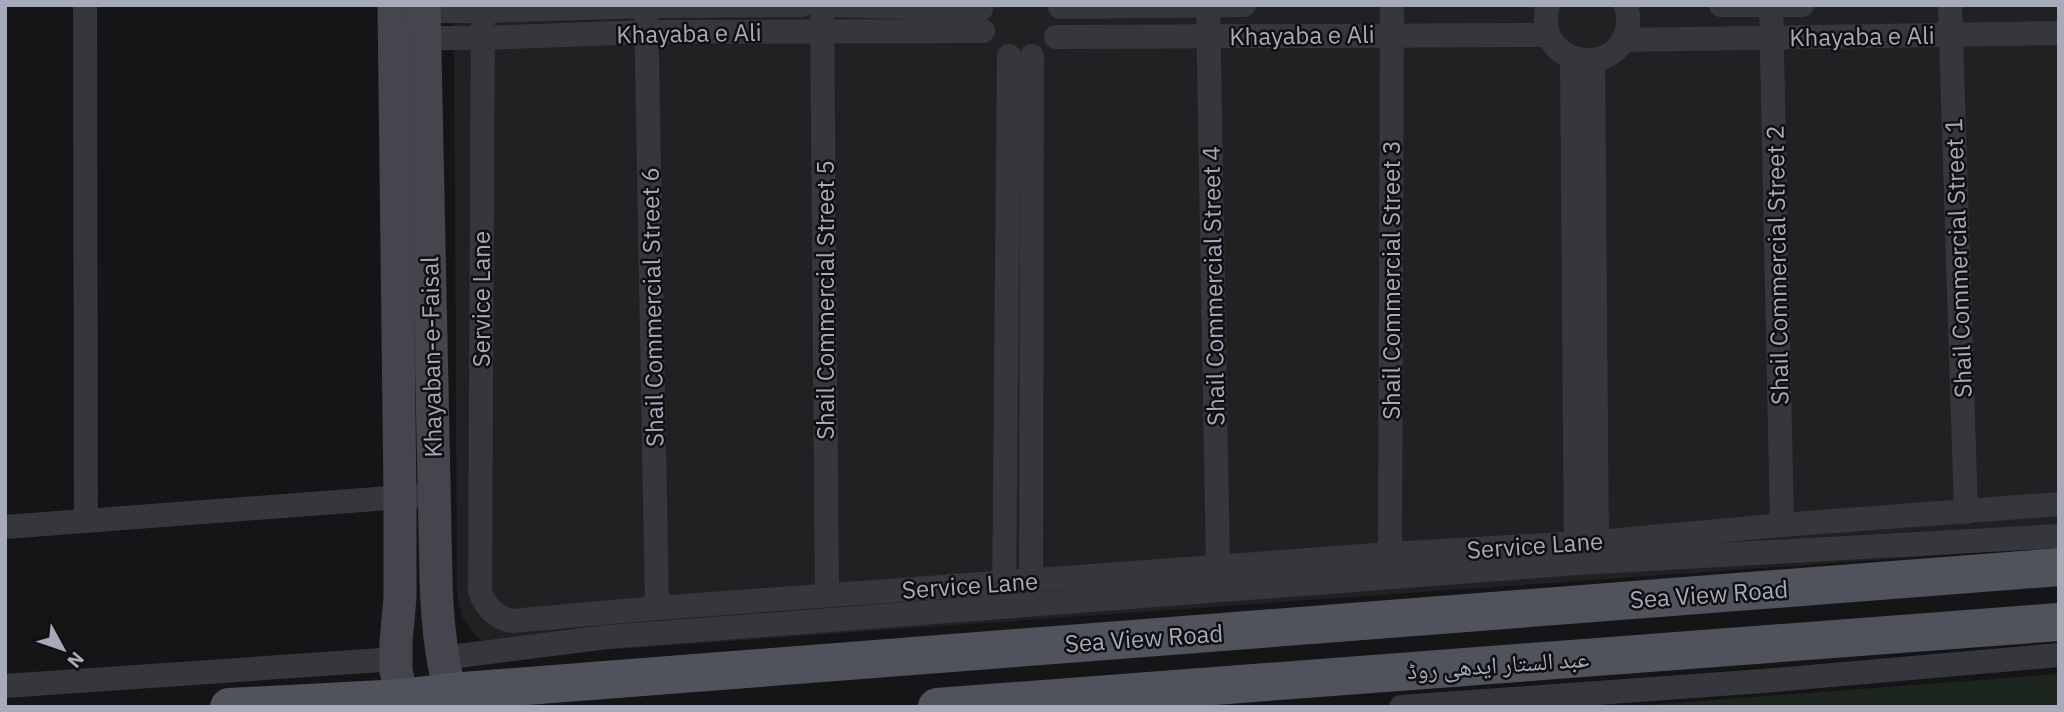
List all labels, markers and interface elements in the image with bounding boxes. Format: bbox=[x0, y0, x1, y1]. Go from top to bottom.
street label: Khayaba e Ali bbox=[616, 16, 762, 50]
street label: Khayaba e Ali bbox=[1229, 18, 1375, 52]
street label: Khayaba e Ali bbox=[1789, 19, 1935, 53]
street label: Shail Commercial Street 1 bbox=[1937, 118, 1979, 398]
street label: Shail Commercial Street 2 bbox=[1759, 125, 1795, 405]
street label: Shail Commercial Street 3 bbox=[1375, 140, 1407, 420]
street label: Shail Commercial Street 4 bbox=[1195, 146, 1231, 426]
street label: Shail Commercial Street 5 bbox=[809, 160, 841, 440]
street label: Shail Commercial Street 6 bbox=[634, 167, 670, 447]
street label: Service Lane bbox=[465, 231, 497, 367]
street label: Khayaban-e-Faisal bbox=[413, 256, 449, 458]
street label: Service Lane bbox=[1466, 524, 1604, 566]
street label: Service Lane bbox=[901, 564, 1039, 606]
street label: Sea View Road bbox=[1629, 573, 1789, 615]
north arrow bbox=[28, 614, 98, 684]
street label: Sea View Road bbox=[1064, 617, 1224, 659]
street label: عبد الستار ایدھی روڈ bbox=[1406, 642, 1590, 686]
text: N bbox=[62, 647, 90, 673]

